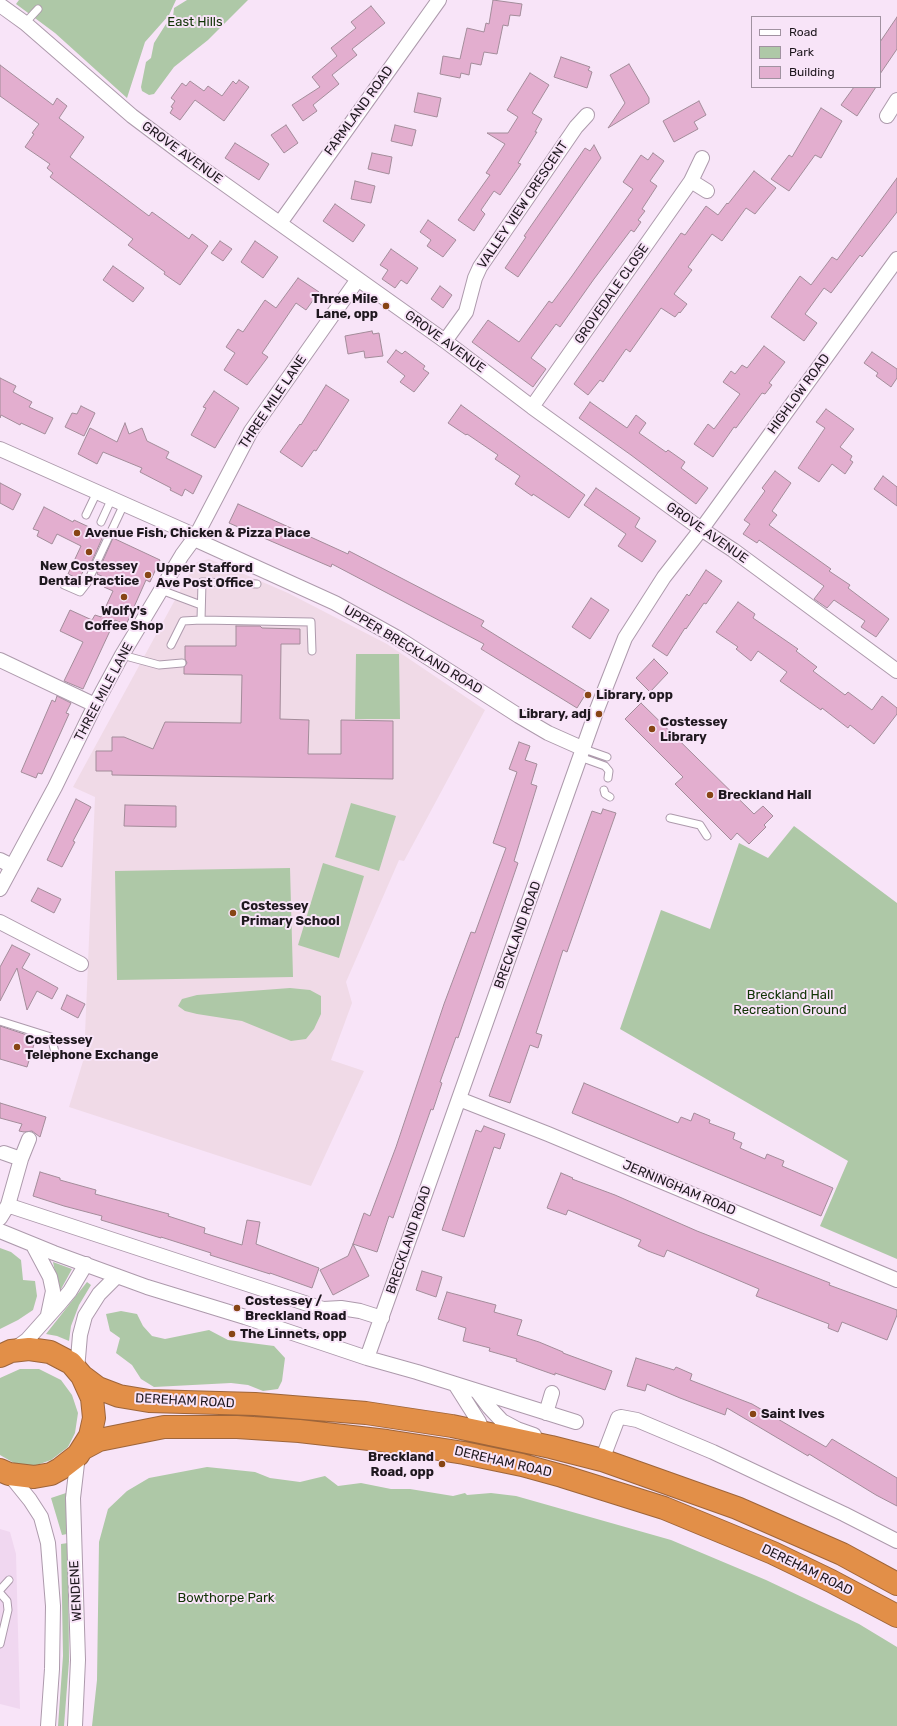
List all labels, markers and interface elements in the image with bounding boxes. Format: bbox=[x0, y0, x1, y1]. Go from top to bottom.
park label: East Hills bbox=[167, 14, 223, 30]
legend bbox=[751, 16, 881, 88]
text: Road bbox=[789, 25, 817, 39]
text: Park bbox=[789, 45, 814, 59]
street label: FARMLAND ROAD bbox=[321, 63, 397, 159]
text: Building bbox=[789, 65, 835, 79]
street label: GROVE AVENUE bbox=[139, 118, 225, 188]
street label: VALLEY VIEW CRESCENT bbox=[474, 138, 572, 272]
street label: GROVEDALE CLOSE bbox=[572, 241, 652, 347]
place label: Three Mile Lane, opp bbox=[312, 291, 378, 322]
marker: Three Mile Lane, opp bbox=[381, 301, 391, 311]
street label: GROVE AVENUE bbox=[402, 307, 488, 377]
street label: HIGHLOW ROAD bbox=[765, 351, 833, 437]
street label: THREE MILE LANE bbox=[236, 352, 310, 452]
street label: GROVE AVENUE bbox=[663, 499, 751, 567]
place label: Avenue Fish, Chicken & Pizza Place bbox=[85, 525, 310, 541]
marker: Avenue Fish, Chicken & Pizza Place bbox=[72, 528, 82, 538]
marker: New Costessey Dental Practice bbox=[84, 547, 94, 557]
place label: New Costessey Dental Practice bbox=[39, 558, 139, 589]
place label: Upper Stafford Ave Post Office bbox=[156, 560, 254, 591]
marker: Upper Stafford Ave Post Office bbox=[143, 570, 153, 580]
marker: Wolfy's Coffee Shop bbox=[119, 592, 129, 602]
street label: UPPER BRECKLAND ROAD bbox=[341, 602, 485, 698]
place label: Wolfy's Coffee Shop bbox=[85, 603, 163, 634]
street label: THREE MILE LANE bbox=[71, 640, 137, 744]
place label: Library, opp bbox=[596, 687, 673, 703]
marker: Library, opp bbox=[583, 690, 593, 700]
place label: Library, adj bbox=[519, 706, 591, 722]
marker: Library, adj bbox=[594, 709, 604, 719]
place label: Costessey Library bbox=[660, 714, 728, 745]
marker: Costessey Library bbox=[647, 724, 657, 734]
place label: Breckland Hall bbox=[718, 787, 812, 803]
marker: Breckland Hall bbox=[705, 790, 715, 800]
street label: BRECKLAND ROAD bbox=[491, 879, 545, 991]
place label: Costessey Primary School bbox=[241, 898, 340, 929]
marker: Costessey Primary School bbox=[228, 908, 238, 918]
park label: Breckland Hall Recreation Ground bbox=[733, 987, 847, 1018]
place label: Costessey Telephone Exchange bbox=[25, 1032, 158, 1063]
marker: Costessey Telephone Exchange bbox=[12, 1042, 22, 1052]
street label: JERNINGHAM ROAD bbox=[620, 1157, 738, 1219]
street label: BRECKLAND ROAD bbox=[383, 1184, 435, 1296]
place label: Costessey / Breckland Road bbox=[245, 1293, 346, 1324]
marker: Costessey / Breckland Road bbox=[232, 1303, 242, 1313]
place label: The Linnets, opp bbox=[240, 1326, 347, 1342]
marker: The Linnets, opp bbox=[227, 1329, 237, 1339]
street label: DEREHAM ROAD bbox=[135, 1391, 235, 1411]
place label: Saint Ives bbox=[761, 1406, 825, 1422]
marker: Saint Ives bbox=[748, 1409, 758, 1419]
street label: DEREHAM ROAD bbox=[453, 1443, 553, 1481]
place label: Breckland Road, opp bbox=[368, 1449, 434, 1480]
marker: Breckland Road, opp bbox=[437, 1459, 447, 1469]
street label: DEREHAM ROAD bbox=[759, 1541, 855, 1599]
street label: WENDENE bbox=[67, 1560, 85, 1622]
park label: Bowthorpe Park bbox=[177, 1590, 275, 1606]

